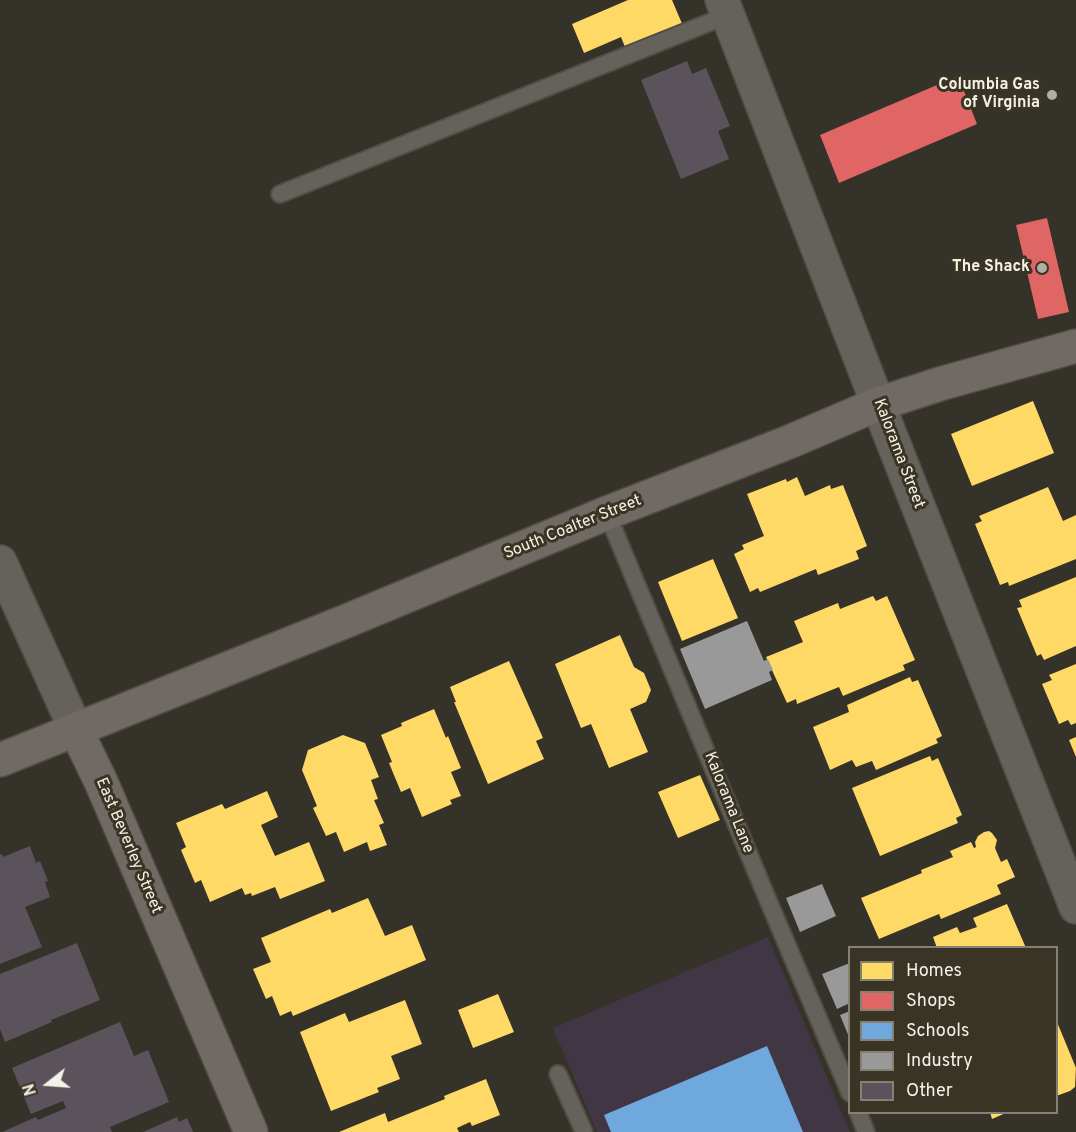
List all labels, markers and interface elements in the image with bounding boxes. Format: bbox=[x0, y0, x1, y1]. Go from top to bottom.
place label: Columbia Gas of Virginia bbox=[938, 76, 1040, 114]
marker: Columbia Gas of Virginia bbox=[1045, 88, 1059, 102]
place label: The Shack bbox=[952, 258, 1030, 278]
marker: The Shack bbox=[1035, 261, 1049, 275]
street label: Kalorama Street bbox=[868, 396, 928, 512]
street label: South Coalter Street bbox=[501, 492, 645, 564]
street label: Kalorama Lane bbox=[699, 750, 757, 856]
street label: East Beverley Street bbox=[91, 775, 165, 917]
legend bbox=[848, 946, 1058, 1114]
text: Homes bbox=[906, 960, 962, 983]
text: Shops bbox=[906, 990, 956, 1013]
text: Schools bbox=[906, 1020, 969, 1043]
text: Industry bbox=[906, 1050, 973, 1073]
north arrow bbox=[18, 1054, 78, 1114]
text: Other bbox=[906, 1080, 953, 1103]
text: N bbox=[20, 1081, 42, 1098]

